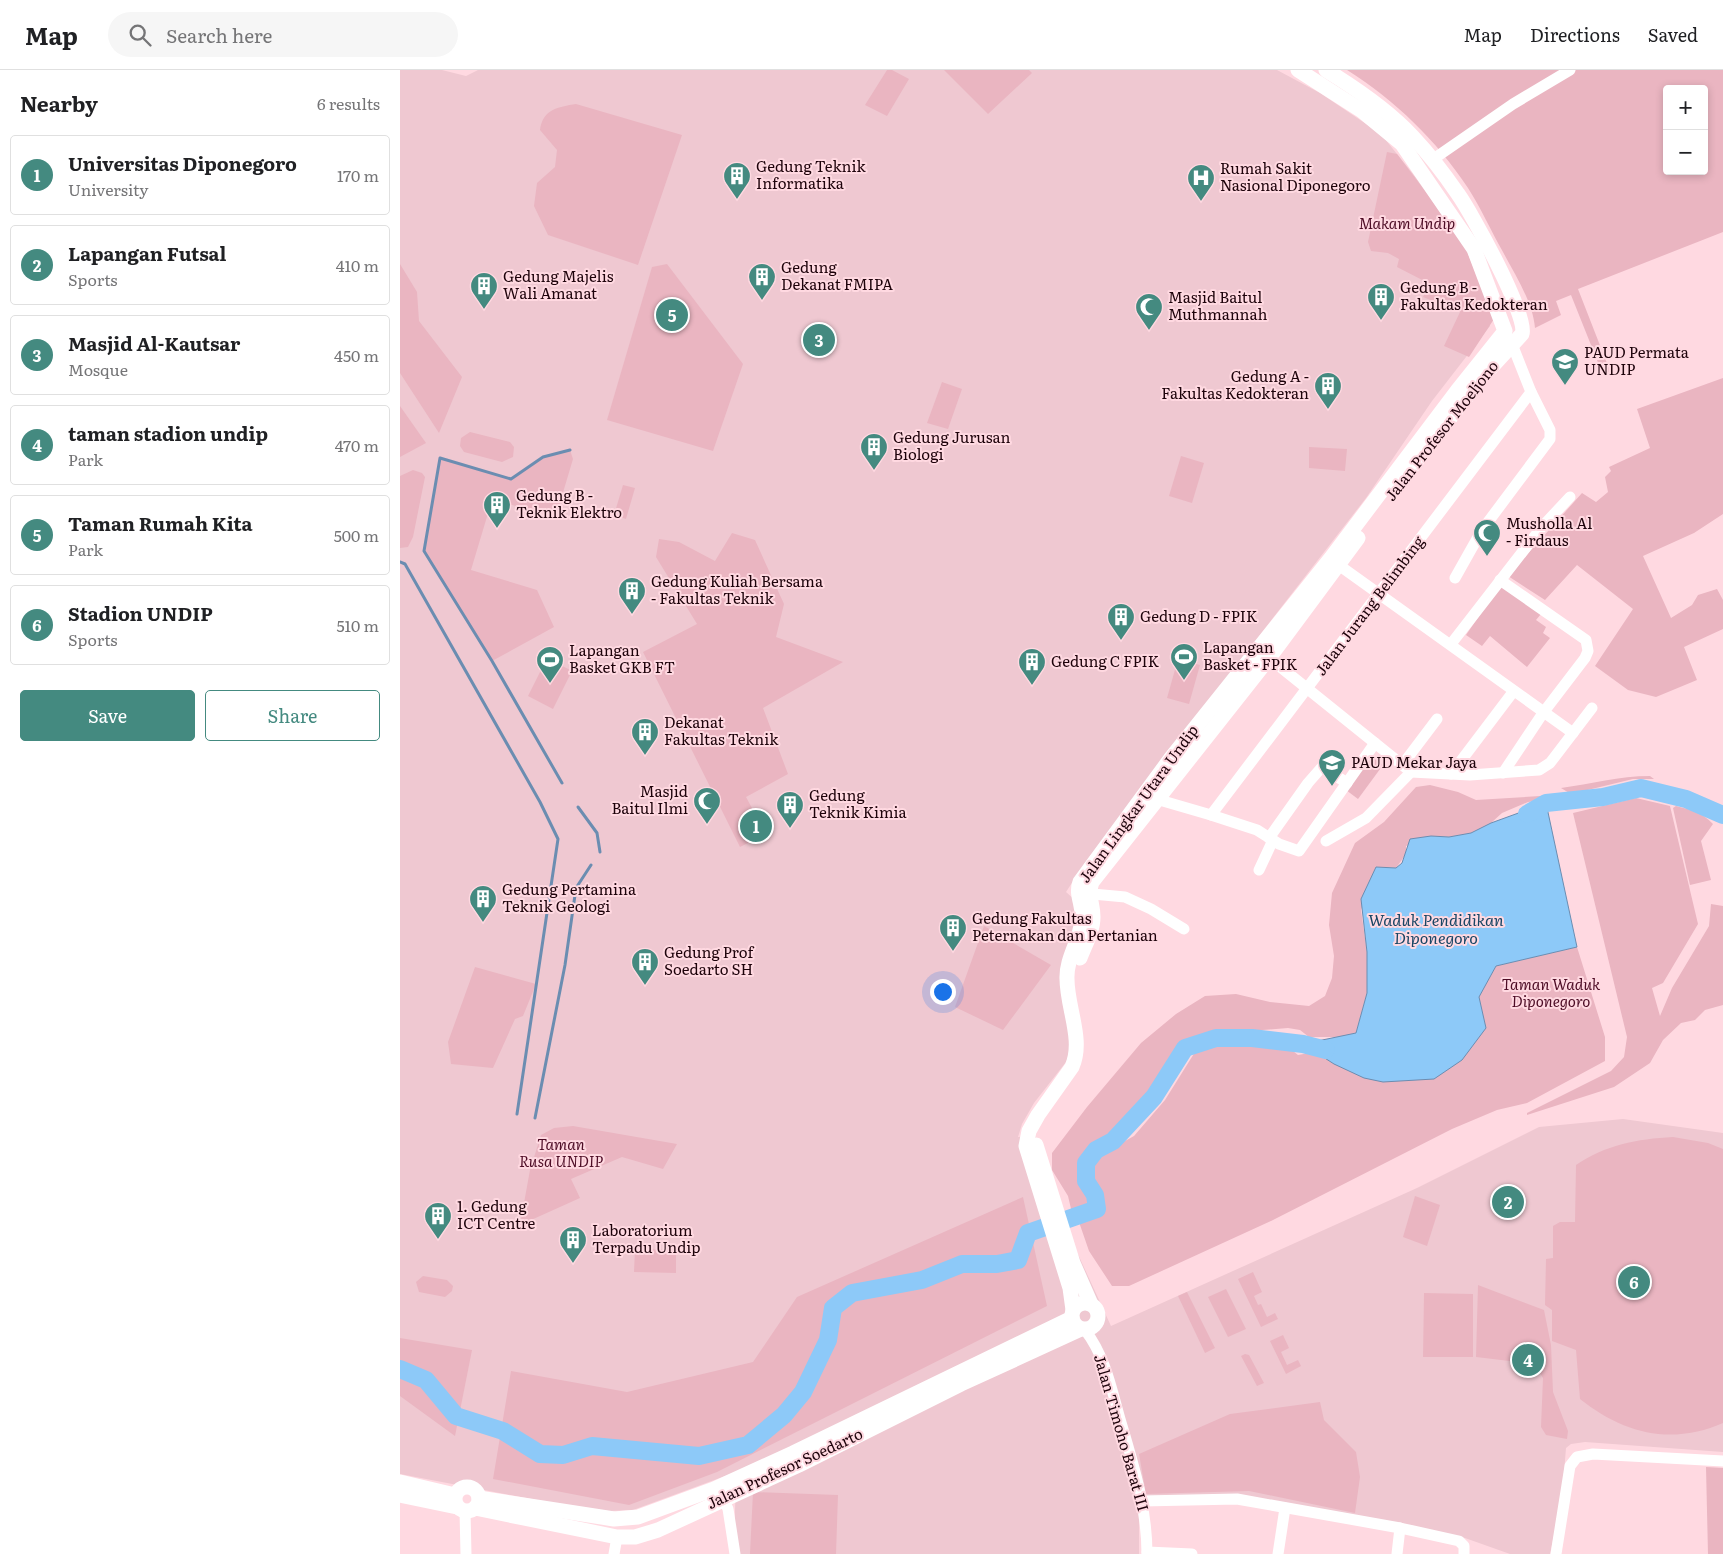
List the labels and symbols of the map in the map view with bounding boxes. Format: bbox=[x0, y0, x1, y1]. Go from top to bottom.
place label: Gedung Teknik Informatika bbox=[756, 154, 866, 194]
place label: Rumah Sakit Nasional Diponegoro bbox=[1220, 156, 1371, 196]
building icon: Gedung Teknik Informatika bbox=[722, 161, 752, 200]
hospital icon: Rumah Sakit Nasional Diponegoro bbox=[1186, 163, 1216, 202]
park label: Makam Undip bbox=[1359, 211, 1455, 234]
place label: Gedung Dekanat FMIPA bbox=[781, 255, 893, 295]
building icon: Gedung Dekanat FMIPA bbox=[747, 262, 777, 301]
place label: Gedung Majelis Wali Amanat bbox=[503, 264, 614, 304]
building icon: Gedung Majelis Wali Amanat bbox=[469, 271, 499, 310]
place label: Gedung B - Fakultas Kedokteran bbox=[1400, 275, 1548, 315]
building icon: Gedung B - Fakultas Kedokteran bbox=[1366, 282, 1396, 321]
place label: Masjid Baitul Muthmannah bbox=[1168, 285, 1267, 325]
mosque icon: Masjid Baitul Muthmannah bbox=[1134, 292, 1164, 331]
pin: 5 bbox=[656, 296, 688, 334]
pin: 3 bbox=[803, 321, 835, 359]
place label: PAUD Permata UNDIP bbox=[1584, 340, 1690, 380]
school or university icon: PAUD Permata UNDIP bbox=[1550, 347, 1580, 386]
street label: Jalan Profesor Moeljono bbox=[1379, 355, 1503, 505]
place label: Gedung A - Fakultas Kedokteran bbox=[1161, 364, 1309, 404]
building icon: Gedung A - Fakultas Kedokteran bbox=[1313, 371, 1343, 410]
place label: Gedung Jurusan Biologi bbox=[893, 425, 1011, 465]
building icon: Gedung Jurusan Biologi bbox=[859, 432, 889, 471]
place label: Gedung B - Teknik Elektro bbox=[516, 483, 622, 523]
building icon: Gedung B - Teknik Elektro bbox=[482, 490, 512, 529]
place label: Musholla Al - Firdaus bbox=[1506, 511, 1592, 551]
mosque icon: Musholla Al - Firdaus bbox=[1472, 518, 1502, 557]
street label: Jalan Jurang Belimbing bbox=[1309, 530, 1429, 680]
place label: Gedung Kuliah Bersama - Fakultas Teknik bbox=[651, 569, 824, 609]
building icon: Gedung Kuliah Bersama - Fakultas Teknik bbox=[617, 576, 647, 615]
building icon: Gedung D - FPIK bbox=[1106, 602, 1136, 641]
place label: Gedung D - FPIK bbox=[1140, 604, 1258, 627]
place label: Lapangan Basket - FPIK bbox=[1203, 635, 1298, 675]
place label: Lapangan Basket GKB FT bbox=[569, 638, 675, 678]
sports icon: Lapangan Basket - FPIK bbox=[1169, 642, 1199, 681]
sports icon: Lapangan Basket GKB FT bbox=[535, 645, 565, 684]
building icon: Gedung C FPIK bbox=[1017, 647, 1047, 686]
place label: Gedung C FPIK bbox=[1051, 649, 1160, 672]
place label: Dekanat Fakultas Teknik bbox=[664, 710, 779, 750]
building icon: Dekanat Fakultas Teknik bbox=[630, 717, 660, 756]
street label: Jalan Lingkar Utara Undip bbox=[1073, 719, 1203, 887]
school or university icon: PAUD Mekar Jaya bbox=[1317, 748, 1347, 787]
place label: PAUD Mekar Jaya bbox=[1351, 750, 1478, 773]
place label: Masjid Baitul Ilmi bbox=[611, 779, 688, 819]
place label: Gedung Teknik Kimia bbox=[809, 783, 908, 823]
mosque icon: Masjid Baitul Ilmi bbox=[692, 786, 722, 825]
building icon: Gedung Teknik Kimia bbox=[775, 790, 805, 829]
pin: 1 bbox=[740, 807, 772, 845]
place label: Gedung Pertamina Teknik Geologi bbox=[502, 877, 637, 917]
building icon: Gedung Pertamina Teknik Geologi bbox=[468, 884, 498, 923]
place label: Gedung Fakultas Peternakan dan Pertanian bbox=[972, 906, 1158, 946]
water label: Waduk Pendidikan Diponegoro bbox=[1368, 907, 1504, 949]
building icon: Gedung Fakultas Peternakan dan Pertanian bbox=[938, 913, 968, 952]
place label: Gedung Prof Soedarto SH bbox=[664, 940, 755, 980]
building icon: Gedung Prof Soedarto SH bbox=[630, 947, 660, 986]
park label: Taman Waduk Diponegoro bbox=[1502, 972, 1601, 1012]
your location bbox=[930, 979, 956, 1005]
park label: Taman Rusa UNDIP bbox=[519, 1132, 603, 1172]
pin: 2 bbox=[1492, 1183, 1524, 1221]
place label: 1. Gedung ICT Centre bbox=[457, 1194, 536, 1234]
building icon: 1. Gedung ICT Centre bbox=[423, 1201, 453, 1240]
place label: Laboratorium Terpadu Undip bbox=[592, 1218, 701, 1258]
building icon: Laboratorium Terpadu Undip bbox=[558, 1225, 588, 1264]
pin: 6 bbox=[1618, 1263, 1650, 1301]
pin: 4 bbox=[1512, 1341, 1544, 1379]
street label: Jalan Timoho Barat III bbox=[1089, 1351, 1156, 1514]
street label: Jalan Profesor Soedarto bbox=[703, 1421, 866, 1514]

